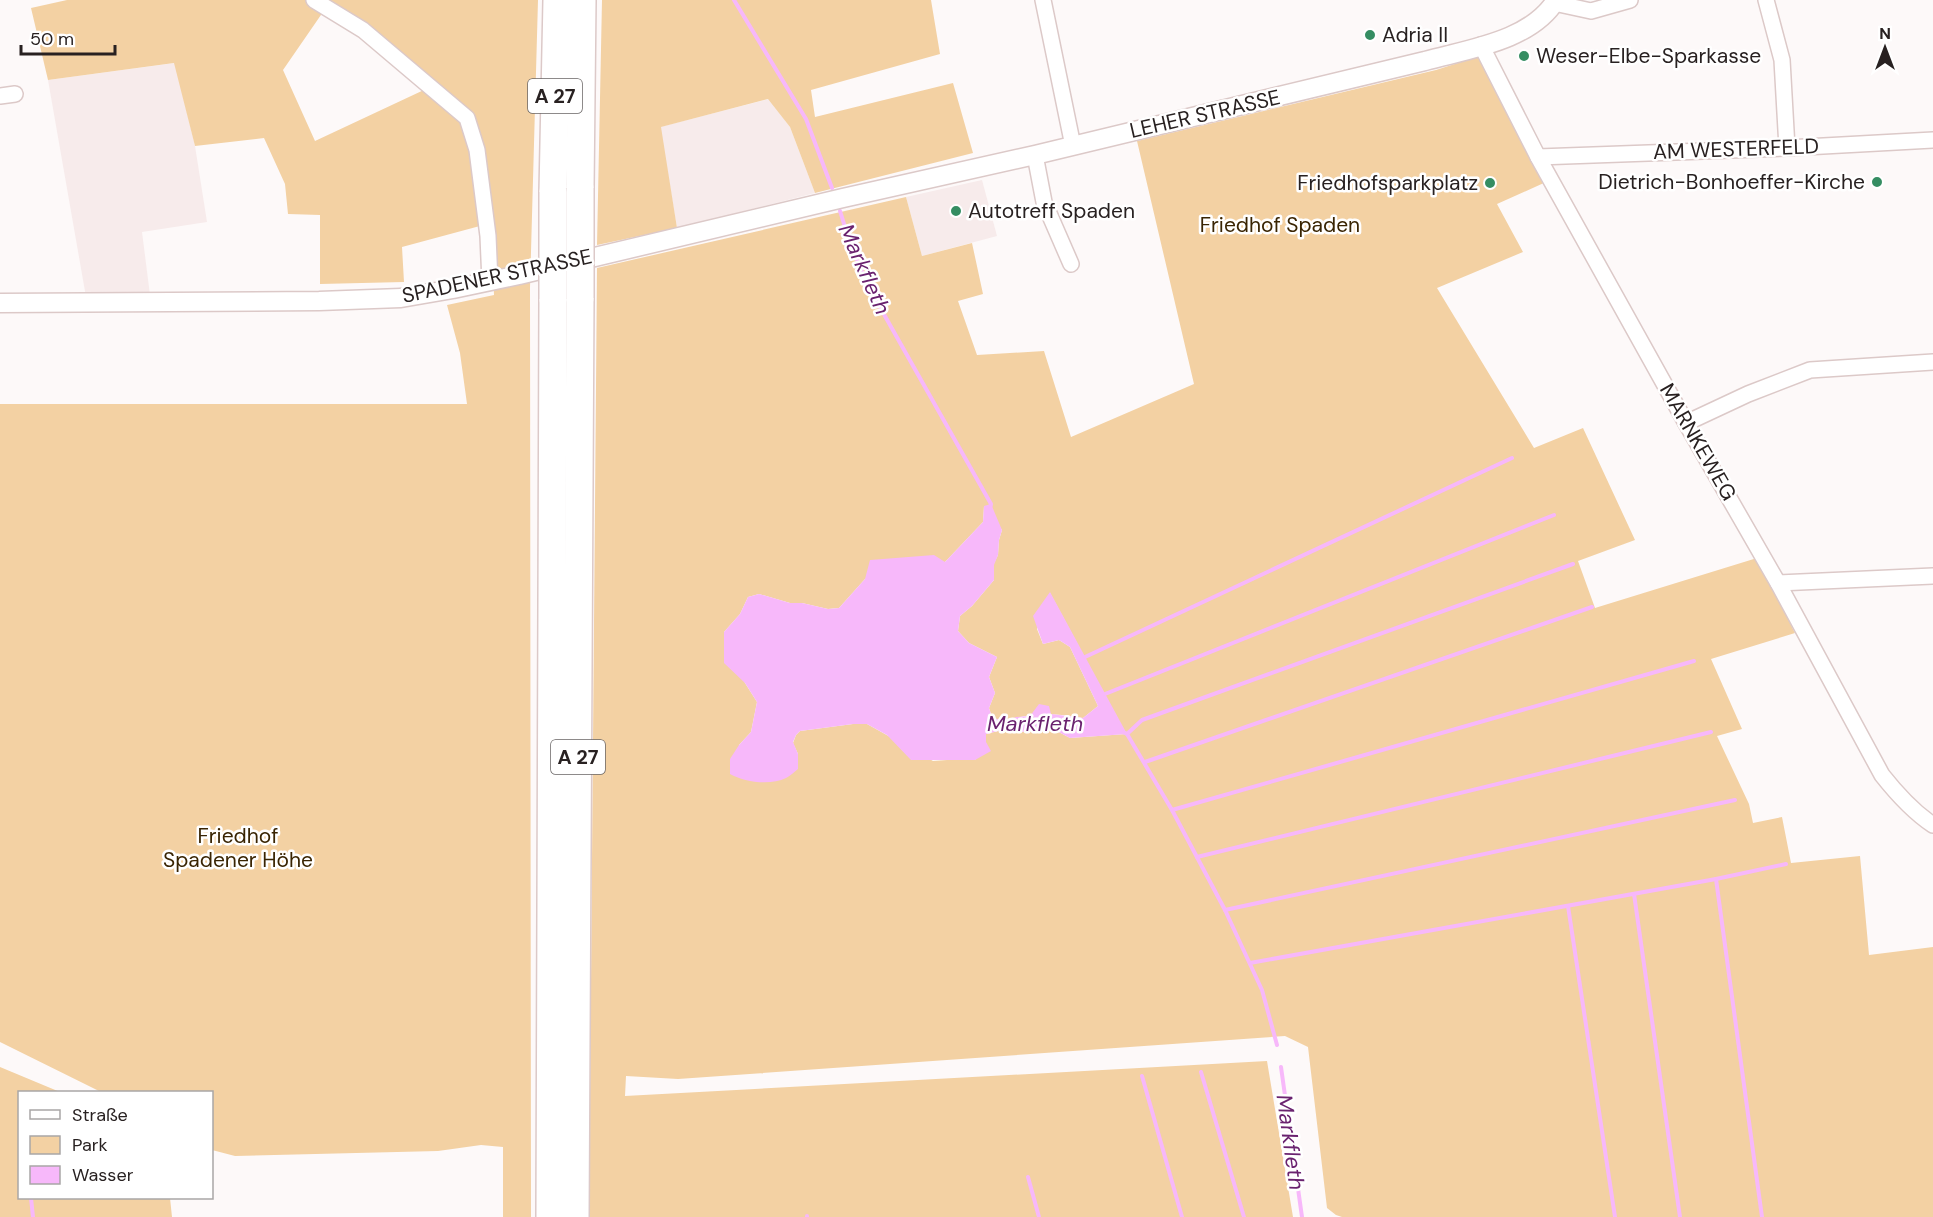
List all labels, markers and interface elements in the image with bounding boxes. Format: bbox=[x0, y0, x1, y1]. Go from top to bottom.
scale bar bbox=[21, 18, 116, 56]
north arrow bbox=[1855, 18, 1915, 78]
place label: Adria II bbox=[1382, 21, 1448, 49]
text: N bbox=[1879, 23, 1891, 44]
text: 50 m bbox=[30, 27, 74, 51]
marker: Adria II bbox=[1363, 28, 1377, 42]
place label: Weser-Elbe-Sparkasse bbox=[1536, 42, 1761, 70]
marker: Weser-Elbe-Sparkasse bbox=[1517, 49, 1531, 63]
road number: A 27 bbox=[528, 79, 582, 113]
street label: LEHER STRASSE bbox=[1127, 83, 1283, 145]
street label: AM WESTERFELD bbox=[1653, 132, 1819, 166]
place label: Dietrich-Bonhoeffer-Kirche bbox=[1598, 168, 1865, 196]
place label: Friedhofsparkplatz bbox=[1297, 169, 1478, 197]
marker: Dietrich-Bonhoeffer-Kirche bbox=[1870, 175, 1884, 189]
marker: Friedhofsparkplatz bbox=[1483, 176, 1497, 190]
place label: Autotreff Spaden bbox=[968, 197, 1135, 225]
marker: Autotreff Spaden bbox=[949, 204, 963, 218]
park label: Friedhof Spaden bbox=[1200, 211, 1360, 239]
water label: Markfleth bbox=[832, 219, 897, 319]
street label: SPADENER STRASSE bbox=[399, 242, 595, 310]
street label: MARNKEWEG bbox=[1653, 378, 1743, 506]
water label: Markfleth bbox=[987, 709, 1083, 738]
road number: A 27 bbox=[551, 740, 605, 774]
park label: Friedhof Spadener Höhe bbox=[163, 822, 313, 874]
legend bbox=[18, 1091, 213, 1199]
water label: Markfleth bbox=[1269, 1092, 1312, 1192]
text: Straße bbox=[72, 1103, 128, 1127]
text: Park bbox=[72, 1133, 108, 1157]
text: Wasser bbox=[72, 1163, 134, 1187]

